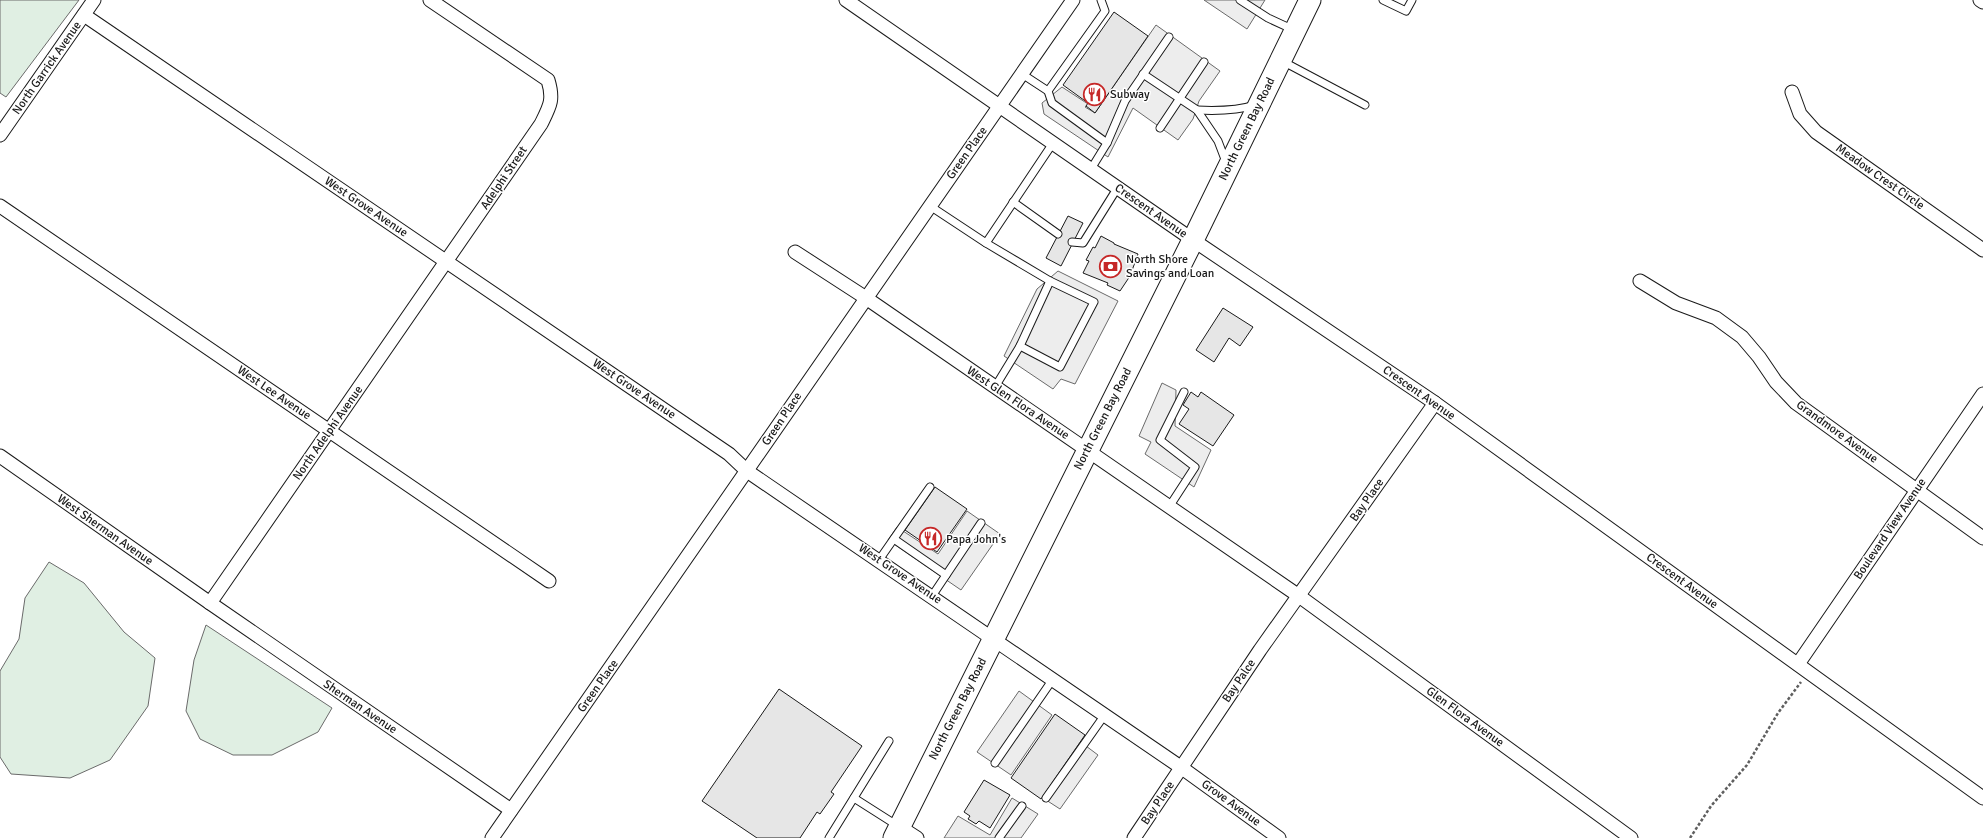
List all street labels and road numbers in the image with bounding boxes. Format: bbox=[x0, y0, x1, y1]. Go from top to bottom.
street label: North Garrick Avenue bbox=[9, 18, 85, 118]
street label: North Green Bay Road bbox=[1216, 75, 1278, 183]
street label: Green Place bbox=[943, 124, 991, 182]
street label: Meadow Crest Circle bbox=[1833, 141, 1927, 213]
street label: Adelphi Street bbox=[477, 143, 531, 213]
street label: West Grove Avenue bbox=[321, 174, 411, 240]
street label: Crescent Avenue bbox=[1112, 180, 1190, 242]
street label: West Grove Avenue bbox=[589, 356, 679, 422]
street label: Crescent Avenue bbox=[1380, 362, 1458, 424]
street label: West Lee Avenue bbox=[234, 363, 314, 423]
street label: West Glen Flora Avenue bbox=[964, 363, 1072, 443]
street label: North Green Bay Road bbox=[1071, 365, 1135, 473]
street label: North Adelphi Avenue bbox=[290, 383, 366, 483]
street label: Green Place bbox=[759, 389, 805, 449]
street label: Grandmore Avenue bbox=[1793, 397, 1881, 467]
street label: Bay Place bbox=[1347, 475, 1387, 525]
street label: Boulevard View Avenue bbox=[1851, 475, 1929, 583]
street label: West Sherman Avenue bbox=[54, 491, 156, 569]
street label: West Grove Avenue bbox=[855, 541, 945, 607]
street label: Crescent Avenue bbox=[1643, 550, 1721, 612]
street label: North Green Bay Road bbox=[926, 655, 990, 763]
street label: Bay Palce bbox=[1219, 656, 1259, 706]
street label: Green Place bbox=[574, 657, 622, 715]
street label: Sherman Avenue bbox=[320, 677, 400, 737]
street label: Glen Flora Avenue bbox=[1423, 684, 1507, 750]
street label: Grove Avenue bbox=[1198, 777, 1264, 829]
street label: Bay Place bbox=[1138, 778, 1178, 828]

